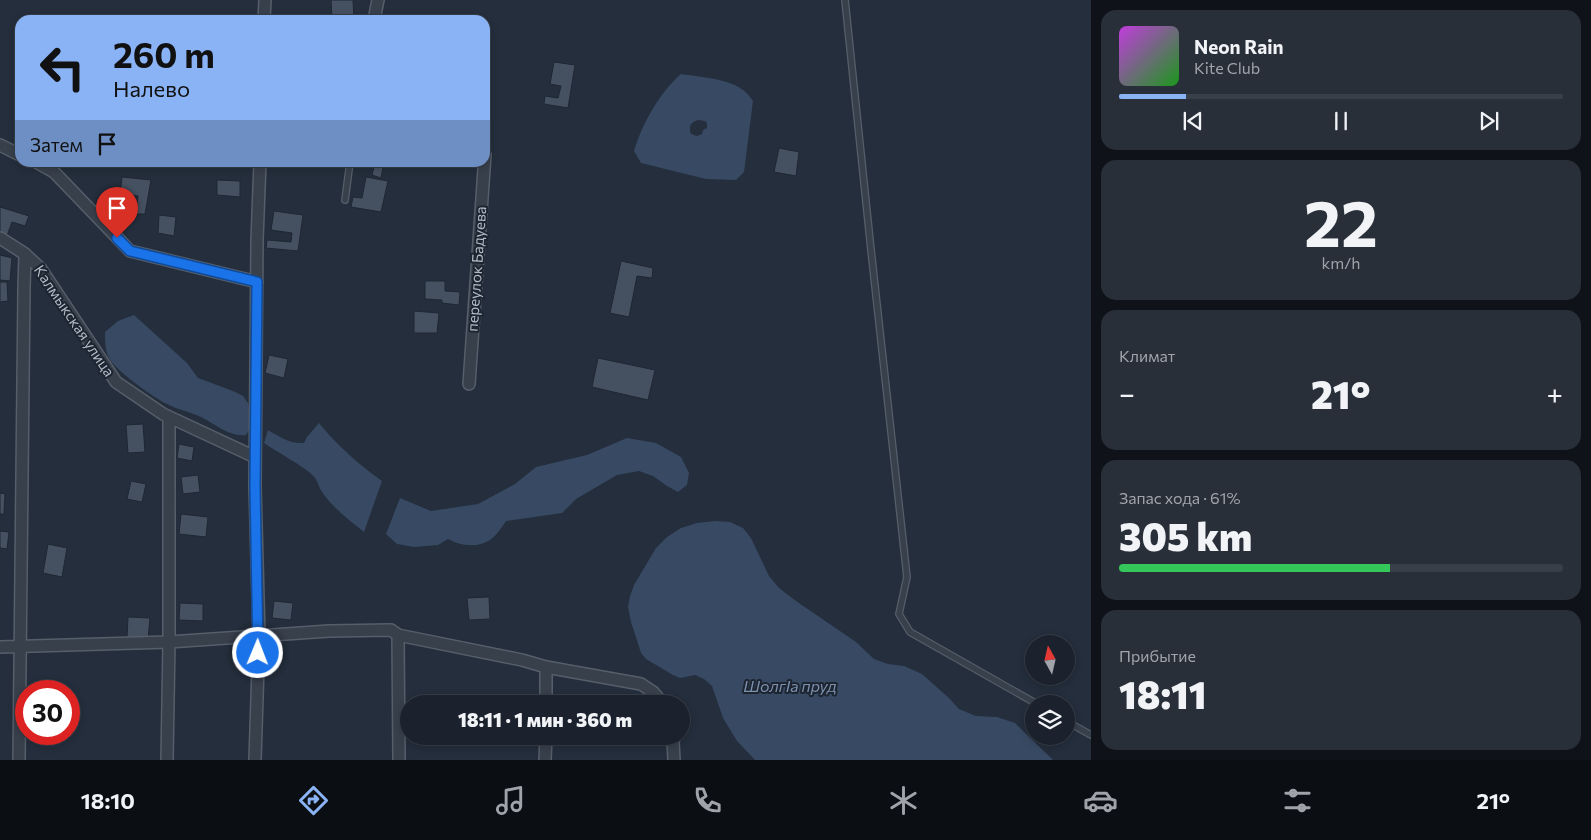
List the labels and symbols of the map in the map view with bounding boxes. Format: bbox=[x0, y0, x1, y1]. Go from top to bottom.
pin bbox=[96, 187, 138, 238]
street label: переулок Бадуева bbox=[463, 206, 489, 332]
street label: Калмыкская улица bbox=[31, 261, 119, 380]
position arrow bbox=[231, 626, 283, 678]
north arrow bbox=[1025, 635, 1075, 685]
water label: ШолгIа пруд bbox=[743, 676, 837, 695]
speed limit sign: 30 bbox=[15, 680, 80, 745]

